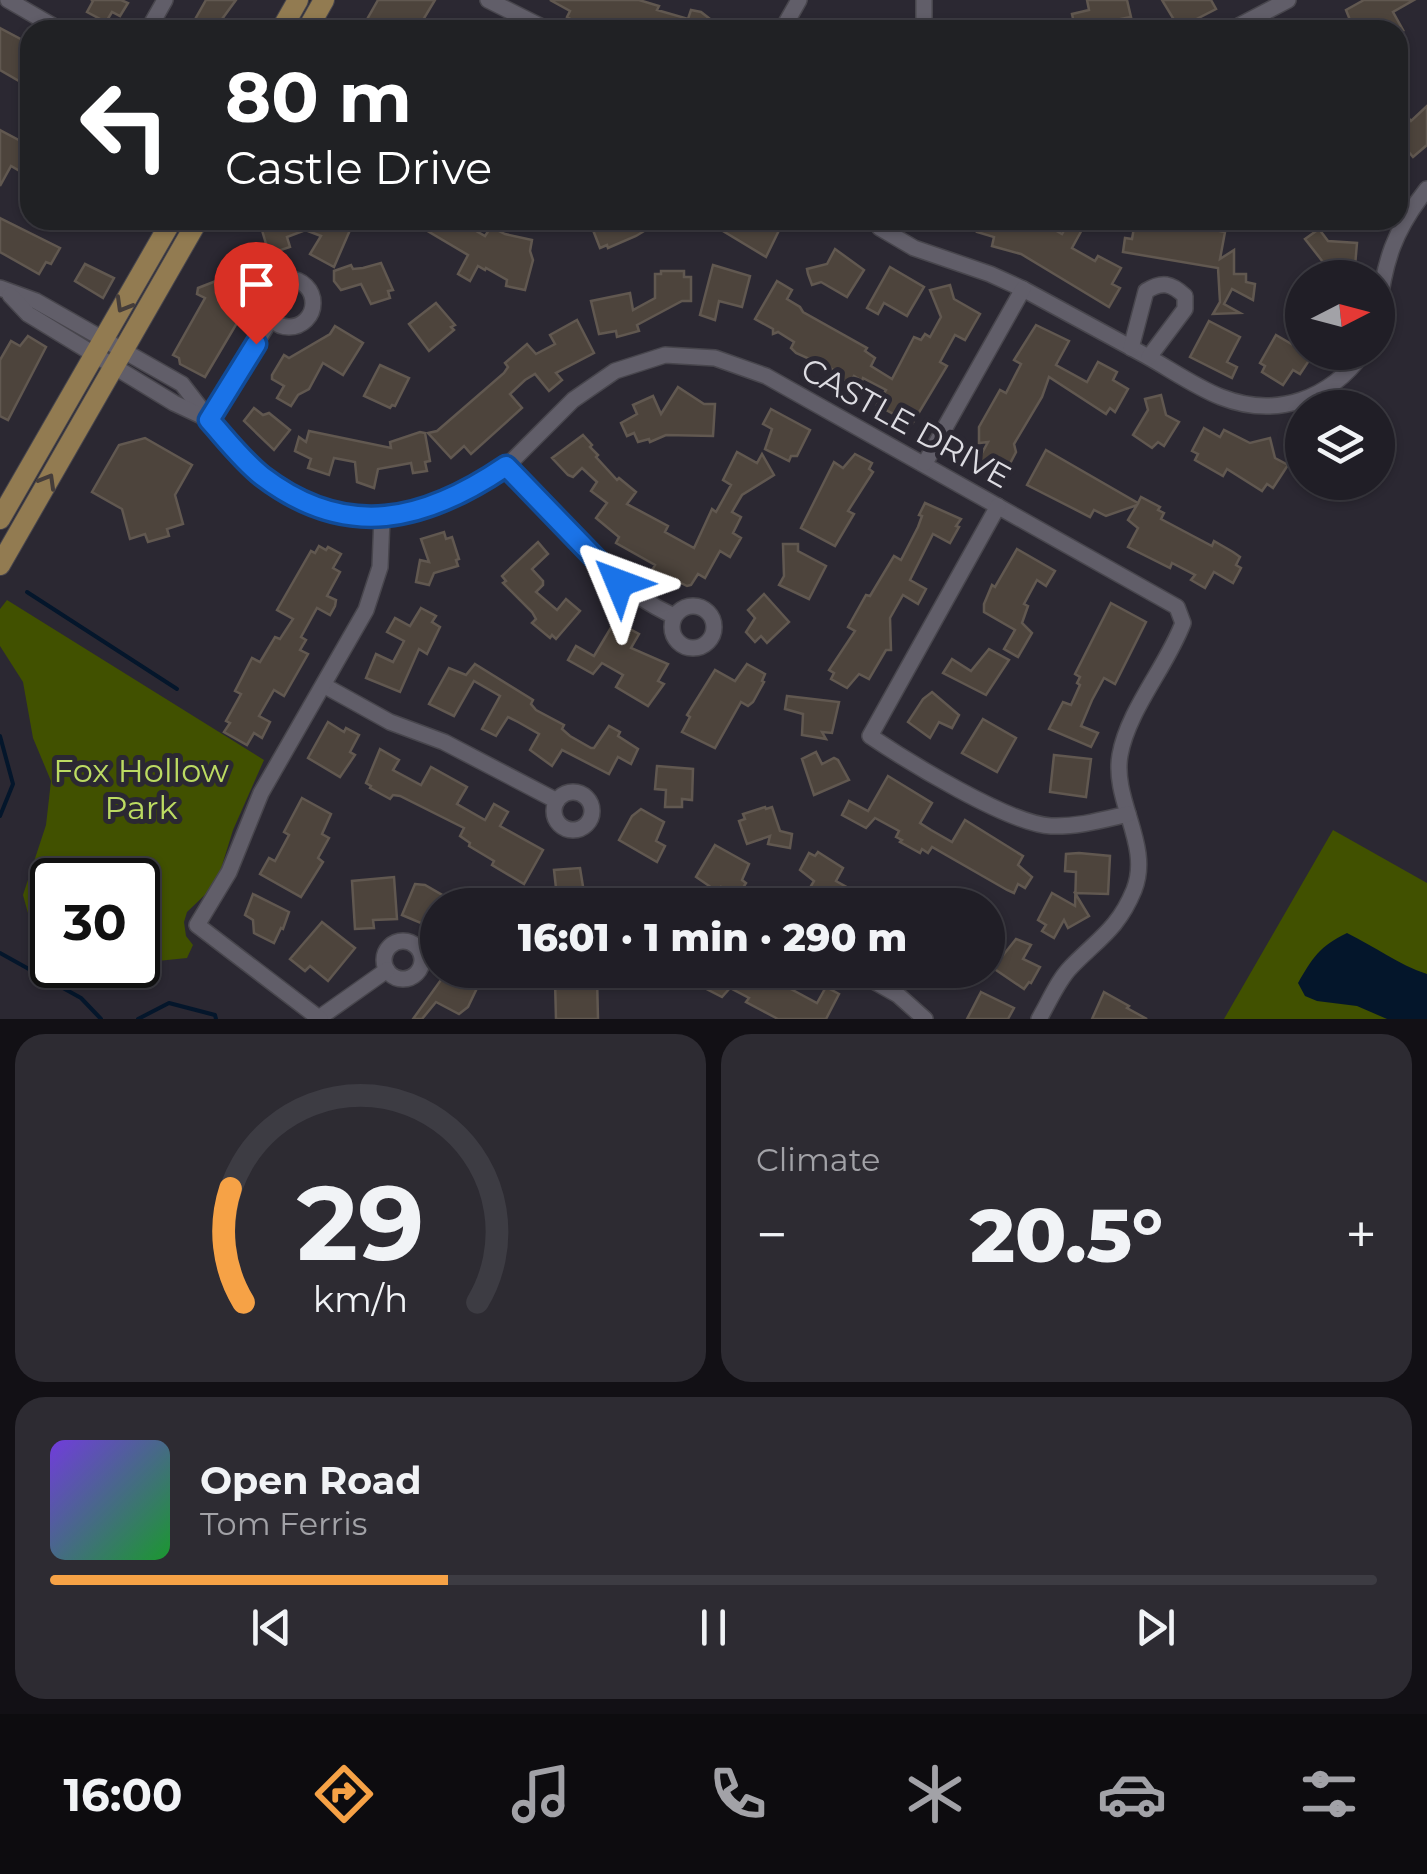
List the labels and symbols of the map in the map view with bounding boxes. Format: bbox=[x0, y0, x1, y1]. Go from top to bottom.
pin bbox=[214, 242, 299, 345]
north arrow bbox=[1285, 260, 1395, 370]
one-way arrow bbox=[116, 294, 136, 312]
street label: CASTLE DRIVE bbox=[795, 349, 1018, 496]
one-way arrow bbox=[36, 474, 56, 492]
position arrow bbox=[567, 531, 671, 635]
park label: Fox Hollow Park bbox=[53, 751, 229, 827]
speed limit sign: 30 bbox=[30, 858, 160, 988]

